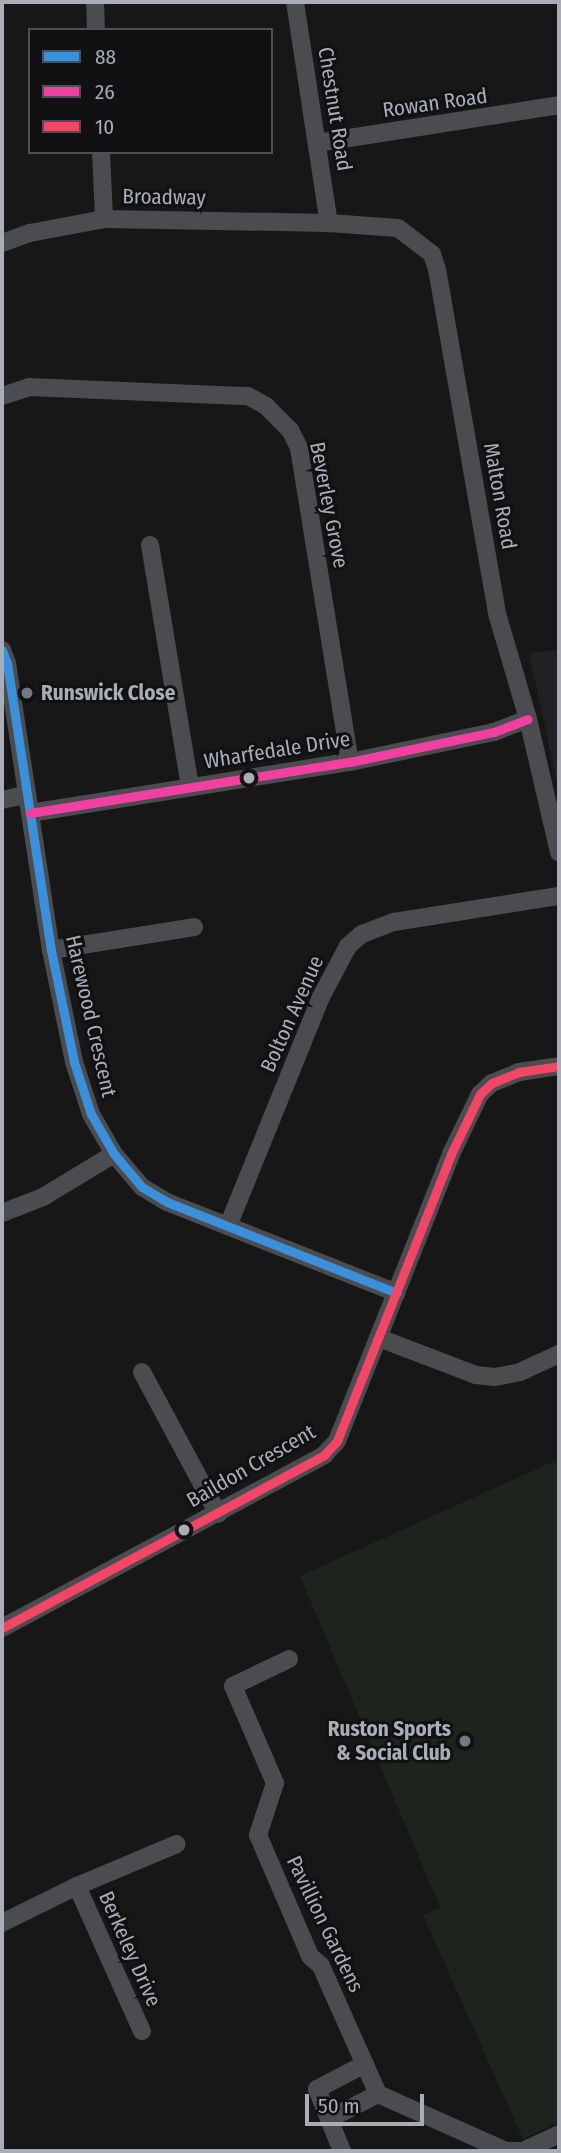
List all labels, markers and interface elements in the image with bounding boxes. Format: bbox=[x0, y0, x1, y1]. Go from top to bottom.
legend bbox=[28, 28, 273, 154]
text: 88 bbox=[95, 44, 116, 70]
street label: Chestnut Road bbox=[313, 45, 357, 173]
text: 26 bbox=[95, 79, 115, 105]
street label: Rowan Road bbox=[381, 83, 489, 123]
text: 10 bbox=[95, 114, 114, 140]
street label: Broadway bbox=[122, 184, 206, 210]
street label: Beverley Grove bbox=[304, 440, 354, 570]
street label: Malton Road bbox=[478, 441, 522, 551]
place label: Runswick Close bbox=[41, 680, 175, 706]
marker: Runswick Close bbox=[19, 685, 35, 701]
street label: Wharfedale Drive bbox=[202, 726, 352, 774]
unlabelled marker bbox=[242, 771, 256, 785]
street label: Harewood Crescent bbox=[60, 933, 122, 1099]
street label: Bolton Avenue bbox=[255, 952, 329, 1076]
street label: Baildon Crescent bbox=[182, 1419, 320, 1513]
unlabelled marker bbox=[177, 1523, 191, 1537]
place label: Ruston Sports & Social Club bbox=[328, 1716, 451, 1766]
marker: Ruston Sports & Social Club bbox=[457, 1733, 473, 1749]
street label: Pavillion Gardens bbox=[281, 1852, 369, 1996]
street label: Berkeley Drive bbox=[93, 1887, 167, 2011]
scale bar bbox=[309, 2080, 428, 2124]
text: 50 m bbox=[318, 2093, 360, 2119]

